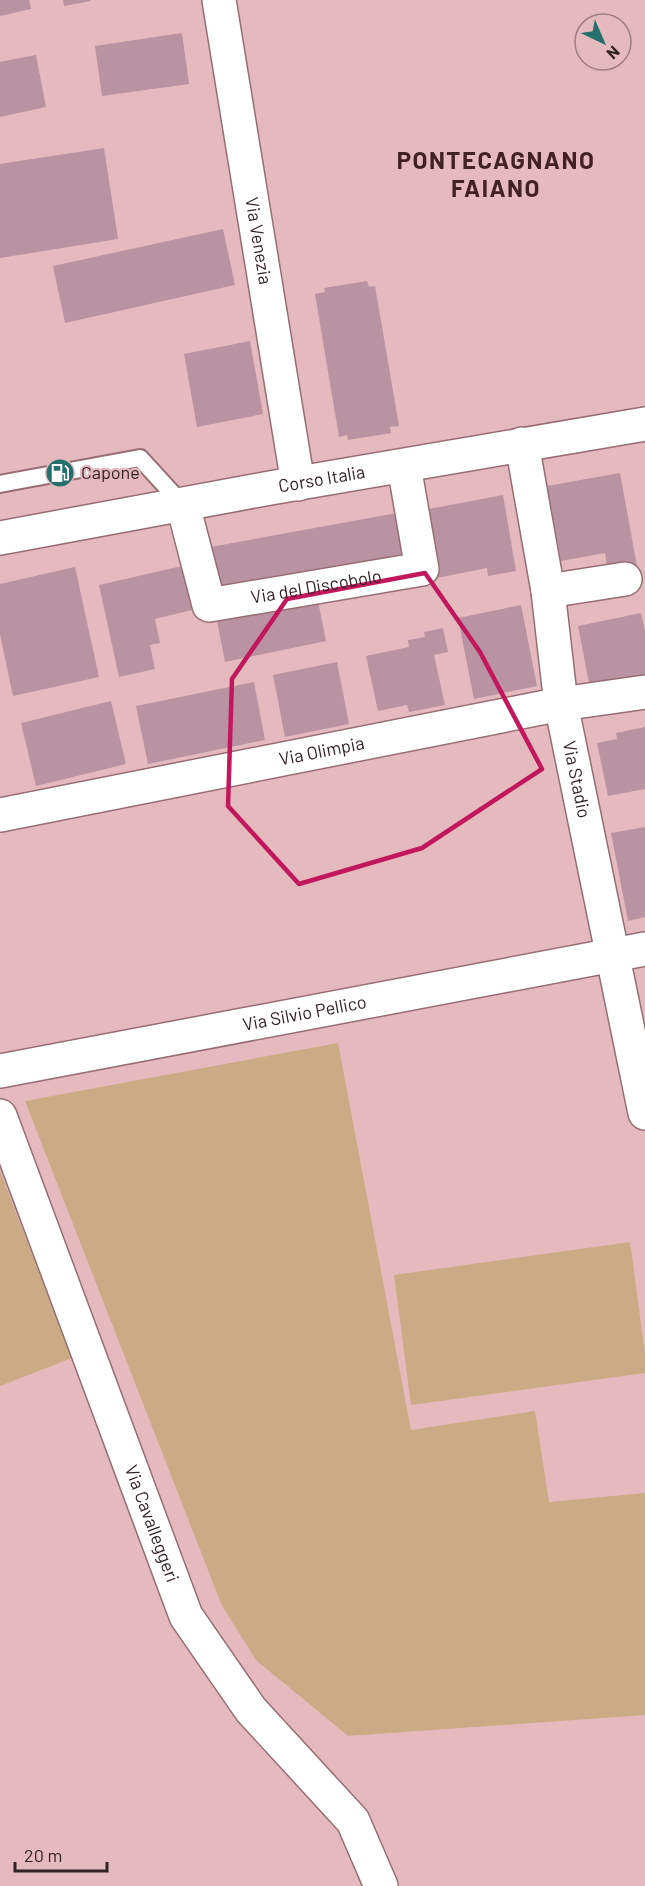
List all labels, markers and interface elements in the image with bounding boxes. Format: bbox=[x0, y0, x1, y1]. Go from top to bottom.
north arrow bbox=[573, 12, 633, 72]
text: N bbox=[603, 43, 624, 64]
district label: PONTECAGNANO FAIANO bbox=[397, 145, 595, 202]
street label: Via Venezia bbox=[241, 195, 277, 286]
fuel station icon: Capone bbox=[44, 457, 76, 489]
street label: Corso Italia bbox=[276, 460, 367, 496]
place label: Capone bbox=[81, 461, 140, 483]
street label: Via del Discobolo bbox=[249, 564, 383, 608]
street label: Via Olimpia bbox=[277, 731, 366, 770]
street label: Via Stadio bbox=[559, 739, 596, 820]
street label: Via Silvio Pellico bbox=[241, 990, 368, 1035]
street label: Via Cavalleggeri bbox=[121, 1462, 184, 1585]
scale bar bbox=[15, 1835, 106, 1873]
text: 20 m bbox=[24, 1844, 62, 1866]

